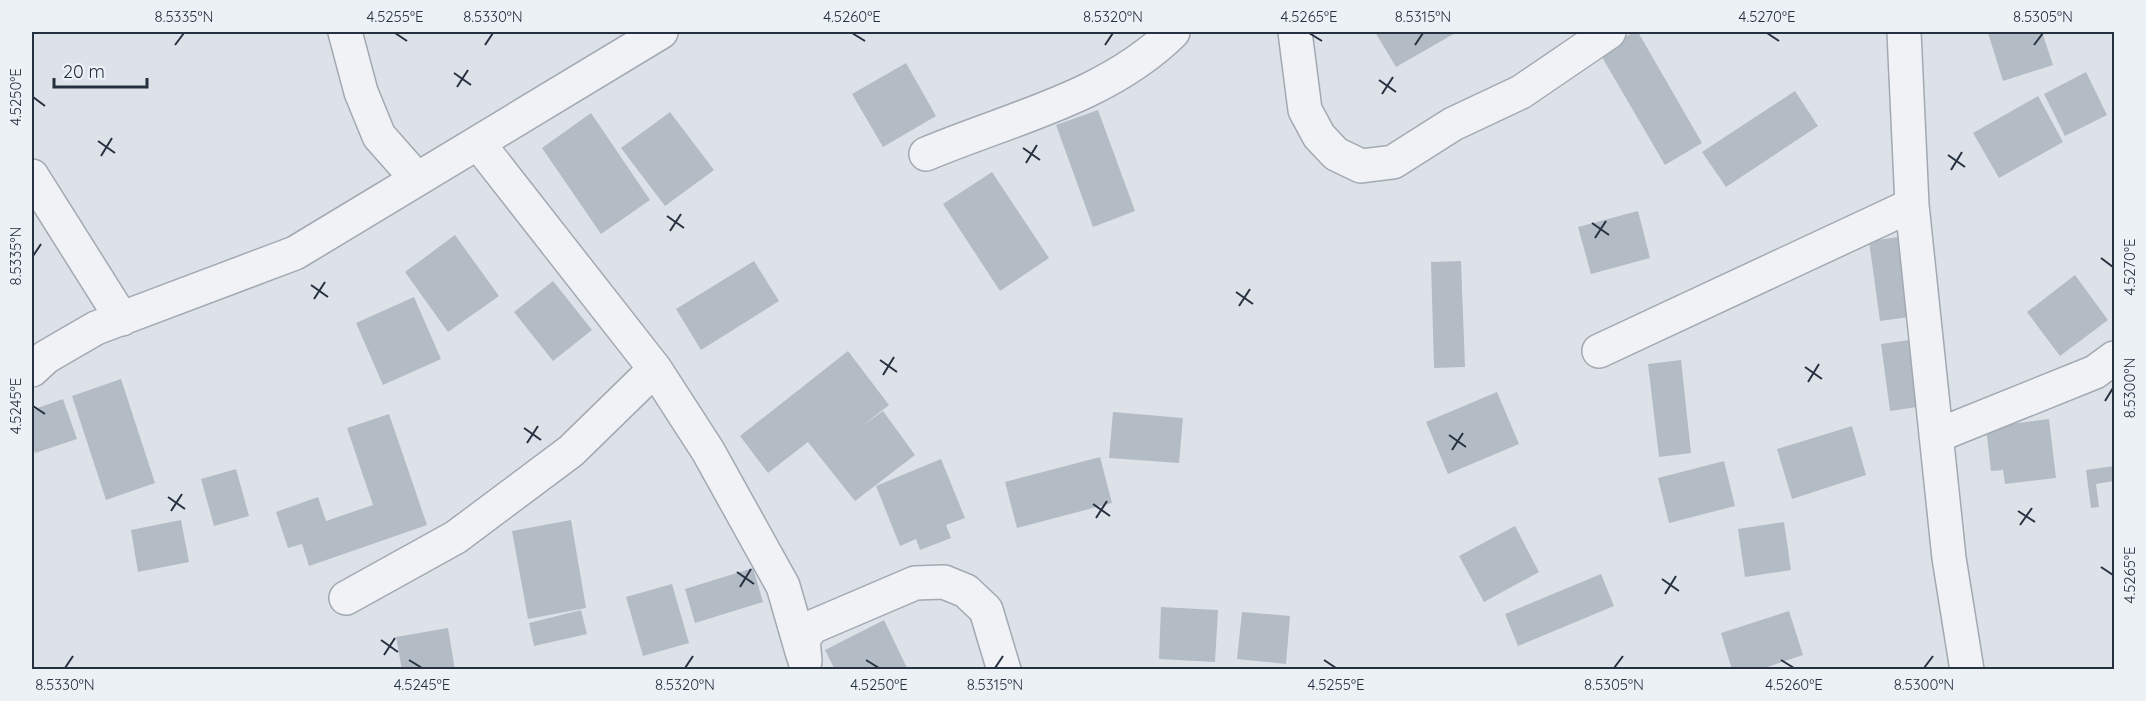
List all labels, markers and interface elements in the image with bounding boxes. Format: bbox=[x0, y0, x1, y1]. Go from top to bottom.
text: 8.5335°N bbox=[155, 7, 213, 26]
text: 4.5255°E bbox=[367, 7, 423, 26]
text: 8.5330°N bbox=[463, 7, 523, 26]
text: 4.5260°E bbox=[823, 7, 881, 26]
text: 8.5320°N bbox=[1083, 7, 1143, 26]
text: 4.5265°E bbox=[1281, 7, 1337, 26]
text: 8.5315°N bbox=[1395, 7, 1451, 26]
text: 4.5270°E bbox=[1739, 7, 1795, 26]
text: 8.5305°N bbox=[2013, 7, 2073, 26]
scale bar bbox=[54, 51, 147, 89]
text: 20 m bbox=[63, 60, 105, 83]
text: 4.5250°E bbox=[6, 68, 25, 126]
text: 8.5335°N bbox=[6, 227, 25, 285]
text: 4.5270°E bbox=[2120, 239, 2139, 295]
text: 8.5300°N bbox=[2120, 358, 2139, 418]
text: 4.5245°E bbox=[6, 378, 25, 434]
text: 4.5265°E bbox=[2120, 547, 2139, 603]
text: 8.5330°N bbox=[35, 675, 95, 694]
text: 4.5245°E bbox=[394, 675, 450, 694]
text: 8.5320°N bbox=[655, 675, 715, 694]
text: 4.5250°E bbox=[850, 675, 908, 694]
text: 8.5315°N bbox=[967, 675, 1023, 694]
text: 4.5255°E bbox=[1308, 675, 1364, 694]
text: 8.5305°N bbox=[1584, 675, 1644, 694]
text: 4.5260°E bbox=[1765, 675, 1823, 694]
text: 8.5300°N bbox=[1894, 675, 1954, 694]

